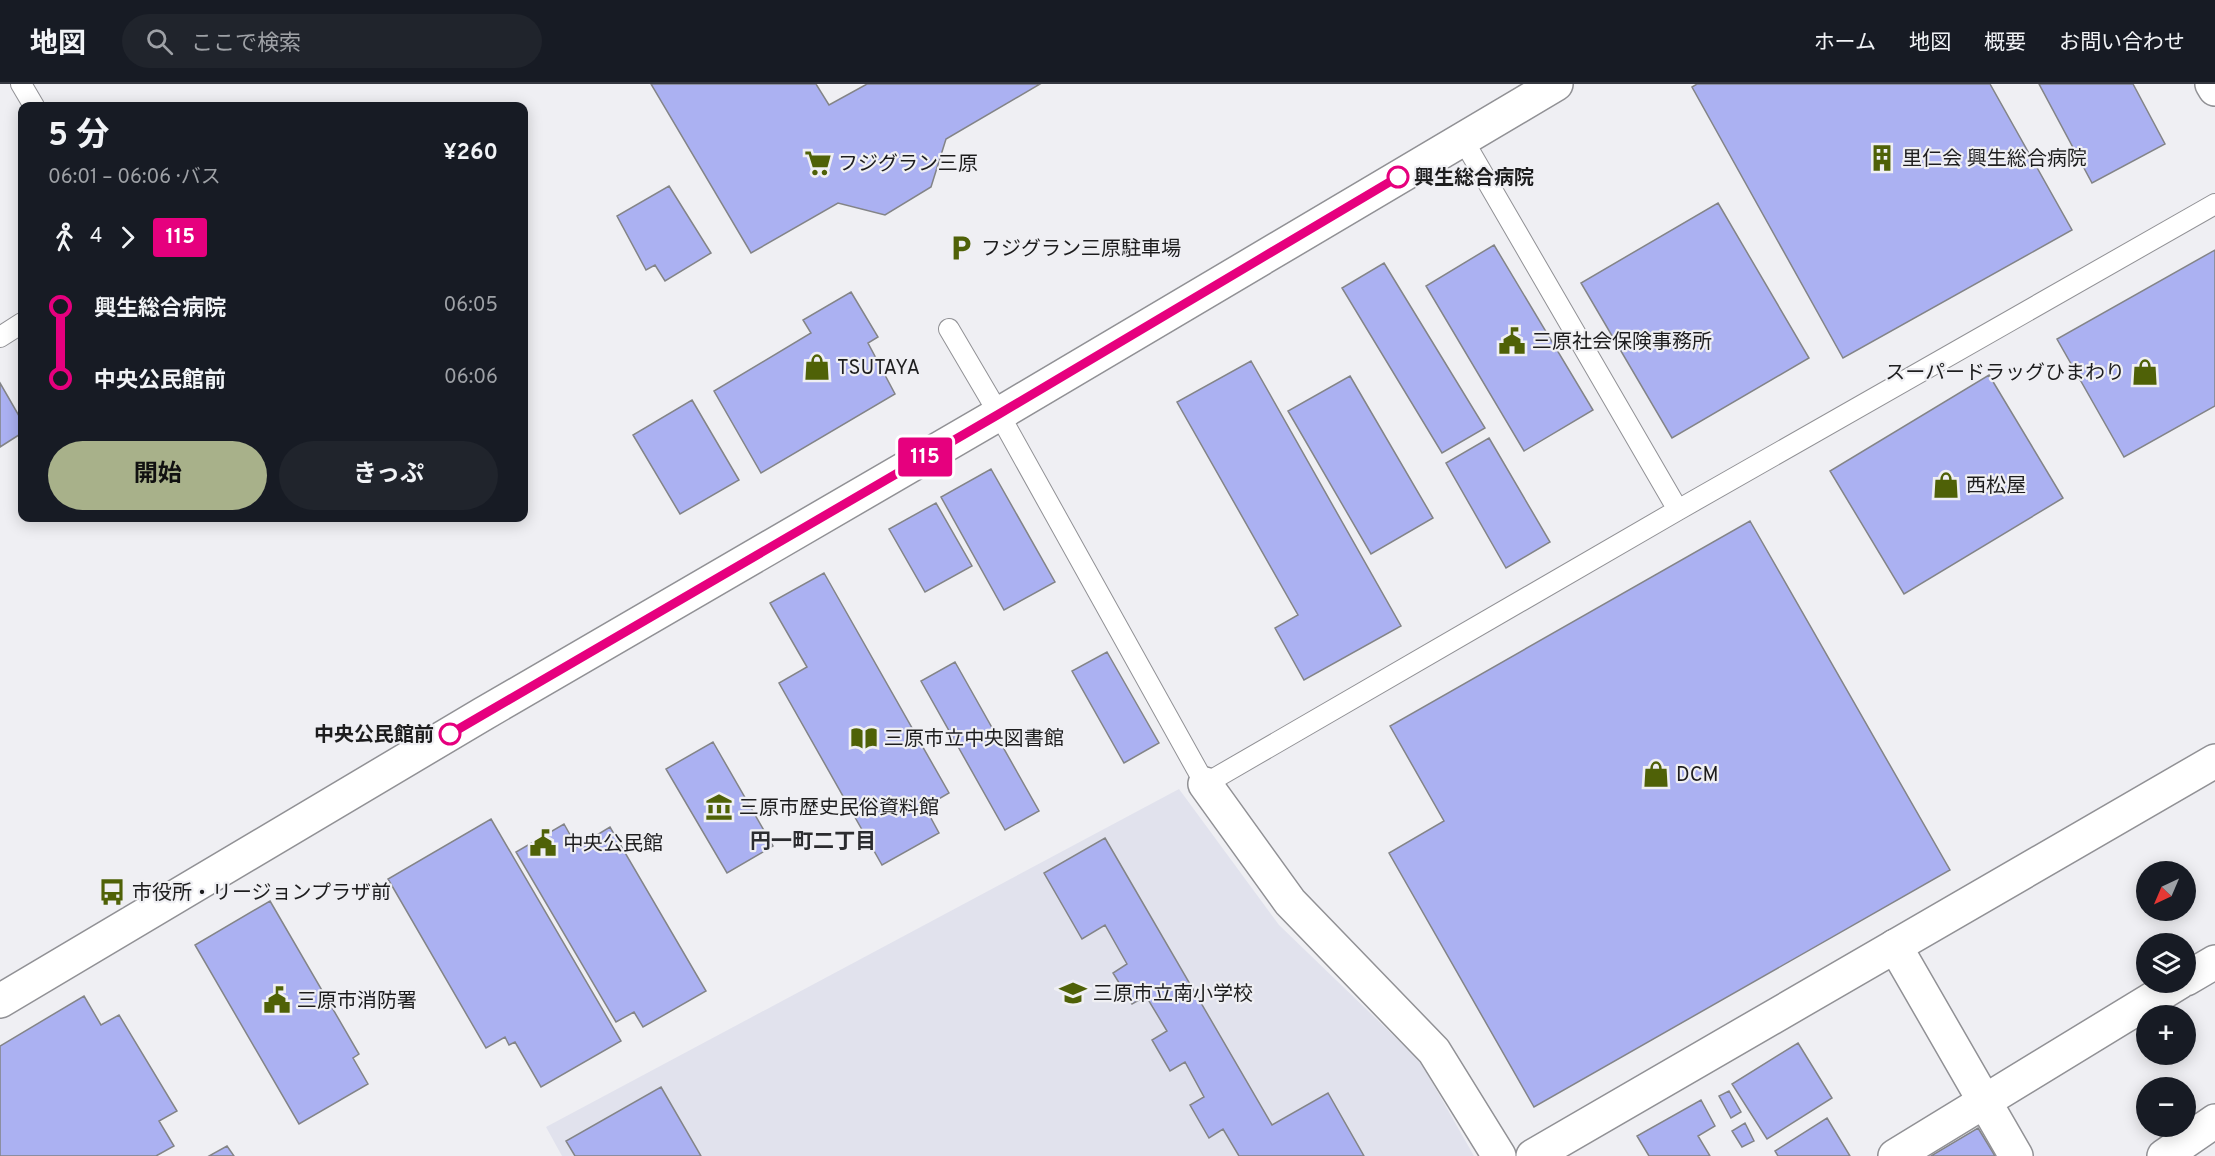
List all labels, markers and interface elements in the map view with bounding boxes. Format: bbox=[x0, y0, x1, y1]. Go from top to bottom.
search box bbox=[122, 14, 542, 68]
icon: search bbox=[143, 25, 176, 58]
text: 地図 bbox=[30, 27, 86, 63]
text: ホーム bbox=[1814, 30, 1876, 57]
text: 地図 bbox=[1909, 30, 1951, 57]
text: 概要 bbox=[1984, 30, 2026, 57]
text: お問い合わせ bbox=[2059, 30, 2185, 57]
text: ここで検索 bbox=[191, 31, 301, 58]
text: 5 分 bbox=[48, 116, 109, 158]
text: ¥260 bbox=[443, 140, 498, 167]
building icon: 里仁会 興生総合病院 bbox=[1867, 143, 1897, 173]
place label: 里仁会 興生総合病院 bbox=[1902, 147, 2087, 173]
supermarket icon: フジグラン三原 bbox=[803, 148, 833, 178]
place label: フジグラン三原 bbox=[838, 152, 978, 178]
text: 06:01 – 06:06 · バス bbox=[48, 165, 221, 191]
marker: 興生総合病院 bbox=[1387, 166, 1409, 188]
place label: 興生総合病院 bbox=[1414, 166, 1534, 192]
icon: walk bbox=[48, 221, 81, 254]
icon: forward bbox=[111, 221, 144, 254]
text: 4 bbox=[90, 224, 102, 250]
text: 115 bbox=[165, 224, 195, 251]
parking icon: フジグラン三原駐車場 bbox=[946, 233, 976, 263]
place label: フジグラン三原駐車場 bbox=[981, 237, 1181, 263]
text: 06:05 bbox=[443, 293, 498, 319]
text: 興生総合病院 bbox=[94, 296, 226, 323]
public building icon: 三原社会保険事務所 bbox=[1497, 326, 1527, 356]
place label: 三原社会保険事務所 bbox=[1532, 330, 1712, 356]
shop icon: TSUTAYA bbox=[802, 352, 832, 382]
place label: TSUTAYA bbox=[837, 356, 920, 382]
shop icon: スーパードラッグひまわり bbox=[2130, 357, 2160, 387]
place label: スーパードラッグひまわり bbox=[1885, 361, 2125, 387]
text: 06:06 bbox=[444, 365, 498, 391]
text: 中央公民館前 bbox=[94, 368, 226, 395]
line badge: 115 bbox=[890, 438, 960, 476]
button: 開始 bbox=[48, 441, 267, 510]
button: きっぷ bbox=[279, 441, 498, 510]
text: 115 bbox=[910, 444, 940, 471]
shop icon: 西松屋 bbox=[1931, 470, 1961, 500]
place label: 西松屋 bbox=[1966, 474, 2026, 500]
place label: 中央公民館前 bbox=[314, 723, 434, 749]
marker: 中央公民館前 bbox=[439, 723, 461, 745]
library icon: 三原市立中央図書館 bbox=[849, 723, 879, 753]
place label: 三原市立中央図書館 bbox=[884, 727, 1064, 753]
shop icon: DCM bbox=[1641, 759, 1671, 789]
place label: DCM bbox=[1676, 763, 1718, 789]
museum icon: 三原市歴史民俗資料館 bbox=[704, 792, 734, 822]
place label: 三原市歴史民俗資料館 bbox=[739, 796, 939, 822]
public building icon: 中央公民館 bbox=[528, 828, 558, 858]
district label: 円一町二丁目 bbox=[750, 829, 876, 856]
place label: 中央公民館 bbox=[563, 832, 663, 858]
north arrow bbox=[2136, 861, 2196, 921]
map controls bbox=[2136, 861, 2196, 1137]
bus stop icon: 市役所・リージョンプラザ前 bbox=[97, 877, 127, 907]
place label: 市役所・リージョンプラザ前 bbox=[132, 881, 391, 907]
button: layers bbox=[2136, 933, 2196, 993]
school or university icon: 三原市立南小学校 bbox=[1058, 978, 1088, 1008]
place label: 三原市立南小学校 bbox=[1093, 982, 1253, 1008]
public building icon: 三原市消防署 bbox=[262, 985, 292, 1015]
place label: 三原市消防署 bbox=[297, 989, 417, 1015]
button: + bbox=[2136, 1005, 2196, 1065]
button: − bbox=[2136, 1077, 2196, 1137]

